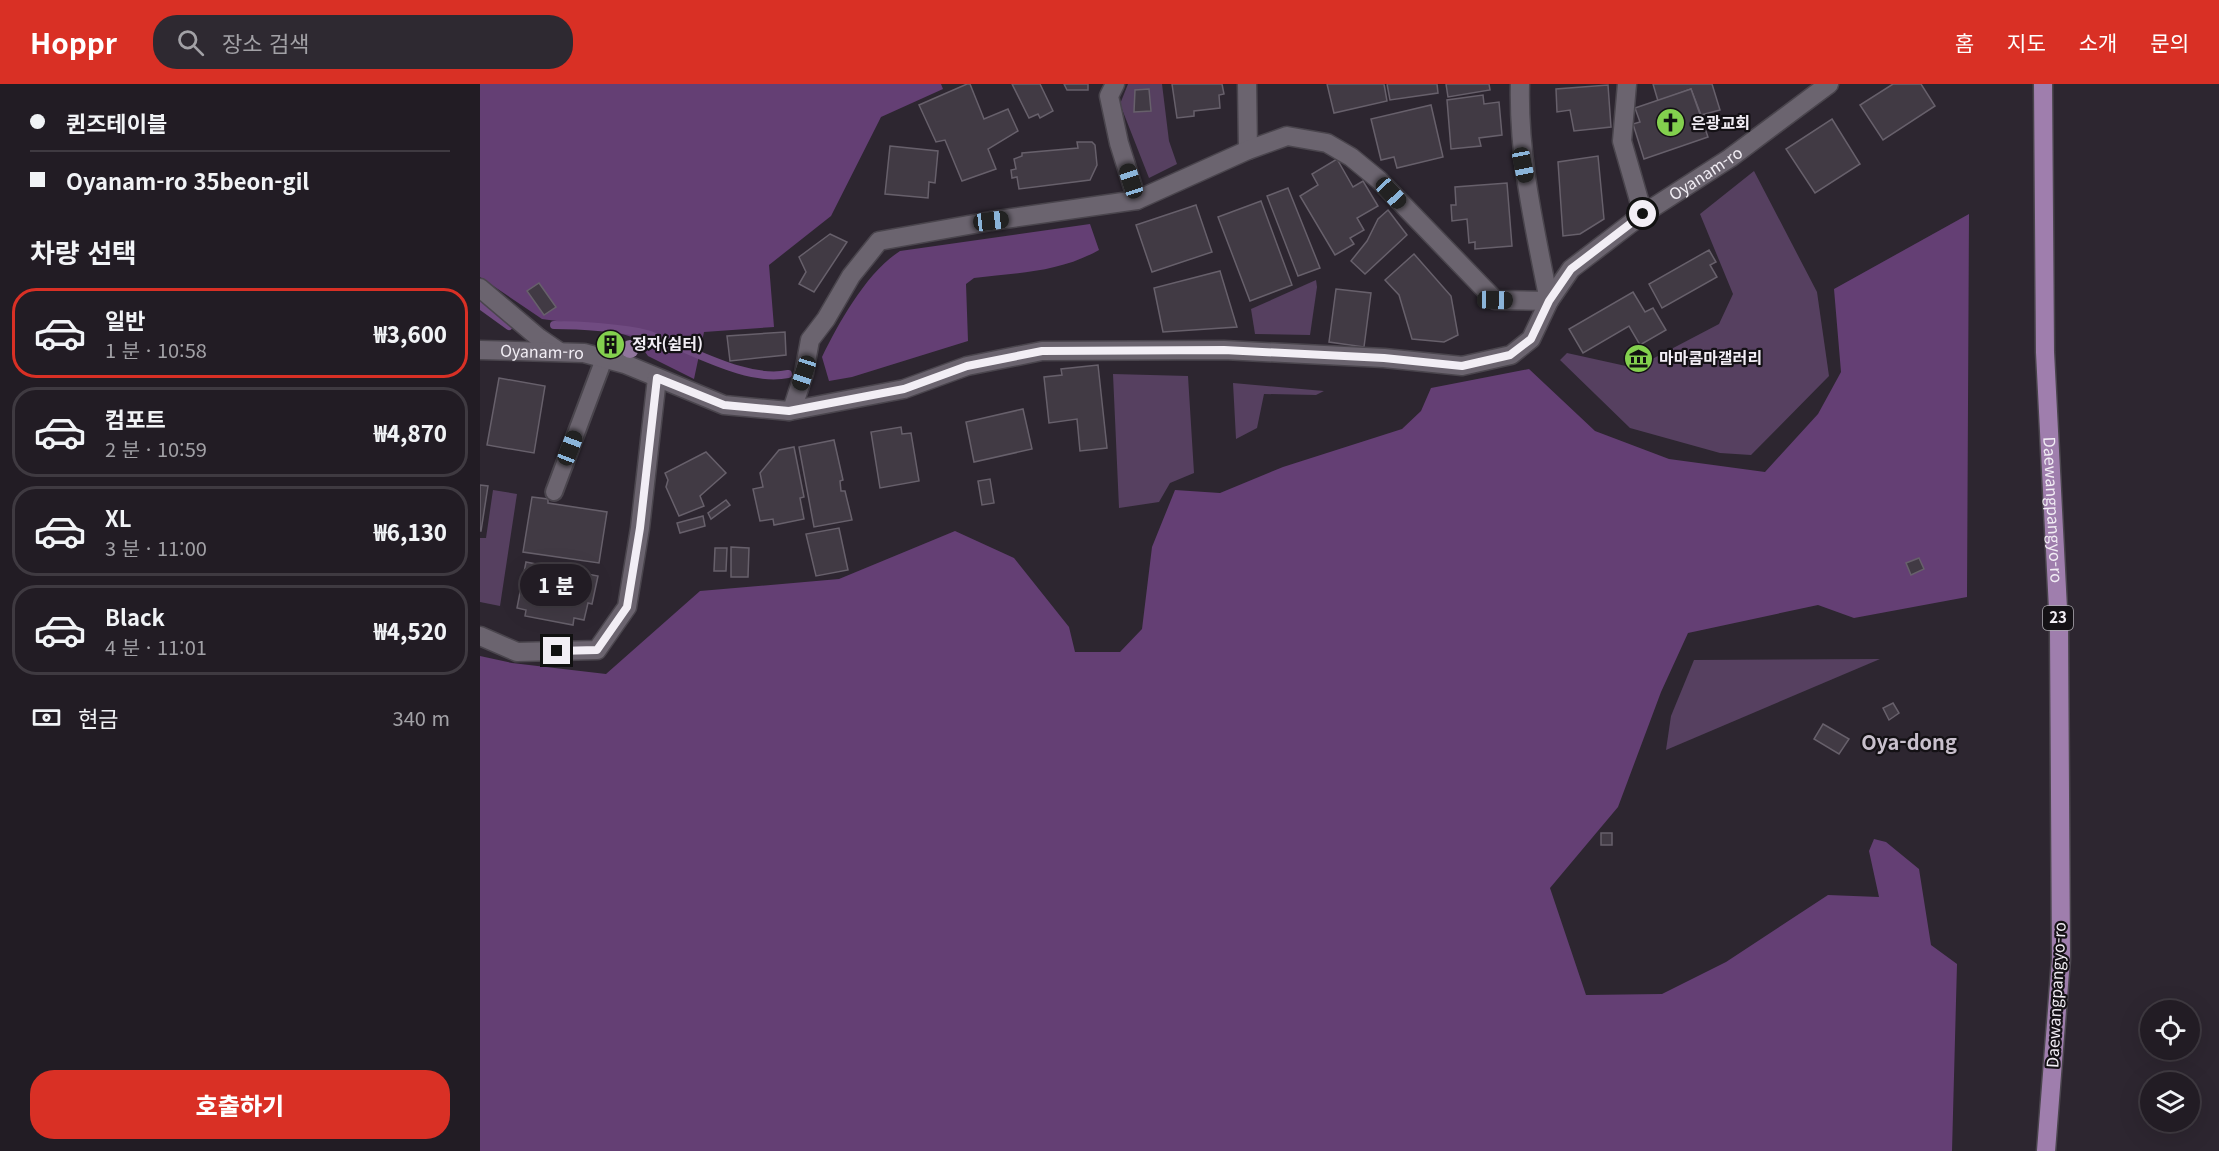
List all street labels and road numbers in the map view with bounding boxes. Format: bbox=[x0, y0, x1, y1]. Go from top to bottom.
street label: Oyanam-ro bbox=[1663, 140, 1747, 206]
street label: Oyanam-ro bbox=[500, 338, 584, 364]
street label: Daewangpangyo-ro bbox=[2038, 436, 2070, 583]
road number: 23 bbox=[2043, 606, 2073, 630]
street label: Daewangpangyo-ro bbox=[2039, 921, 2071, 1069]

